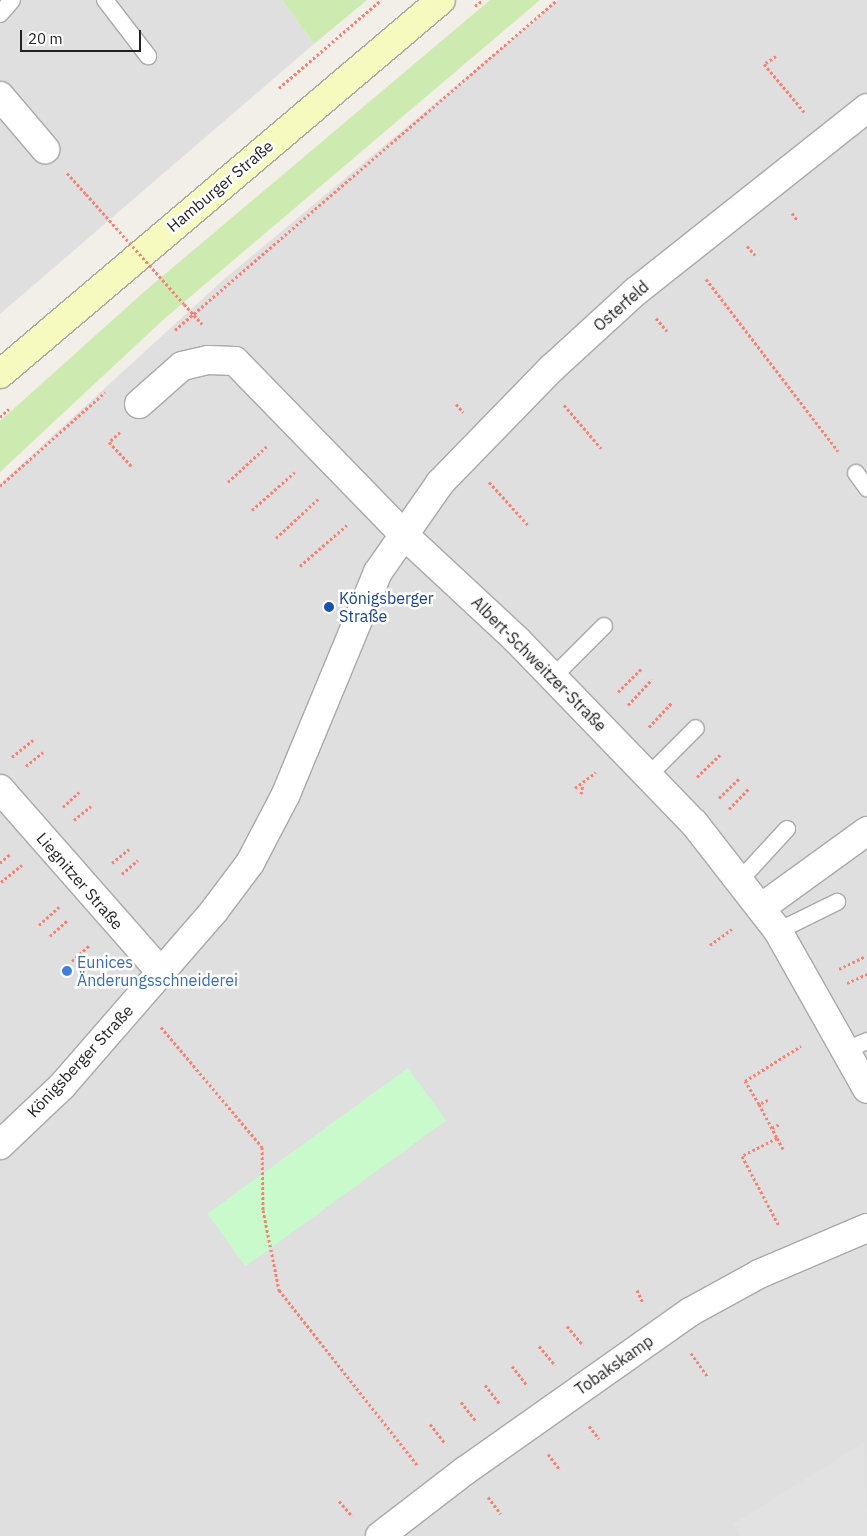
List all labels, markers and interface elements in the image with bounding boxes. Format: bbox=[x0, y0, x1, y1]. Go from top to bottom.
scale bar bbox=[22, 20, 144, 52]
text: 20 m bbox=[28, 29, 63, 48]
street label: Hamburger Straße bbox=[163, 136, 277, 236]
street label: Osterfeld bbox=[589, 277, 653, 335]
place label: Königsberger Straße bbox=[339, 588, 434, 626]
street label: Albert-Schweitzer-Straße bbox=[468, 593, 610, 735]
marker: Königsberger Straße bbox=[323, 601, 335, 613]
street label: Liegnitzer Straße bbox=[33, 829, 127, 933]
place label: Eunices Änderungsschneiderei bbox=[77, 952, 238, 990]
marker: Eunices Änderungsschneiderei bbox=[61, 965, 73, 977]
street label: Königsberger Straße bbox=[23, 1001, 137, 1121]
street label: Tobakskamp bbox=[571, 1331, 657, 1399]

